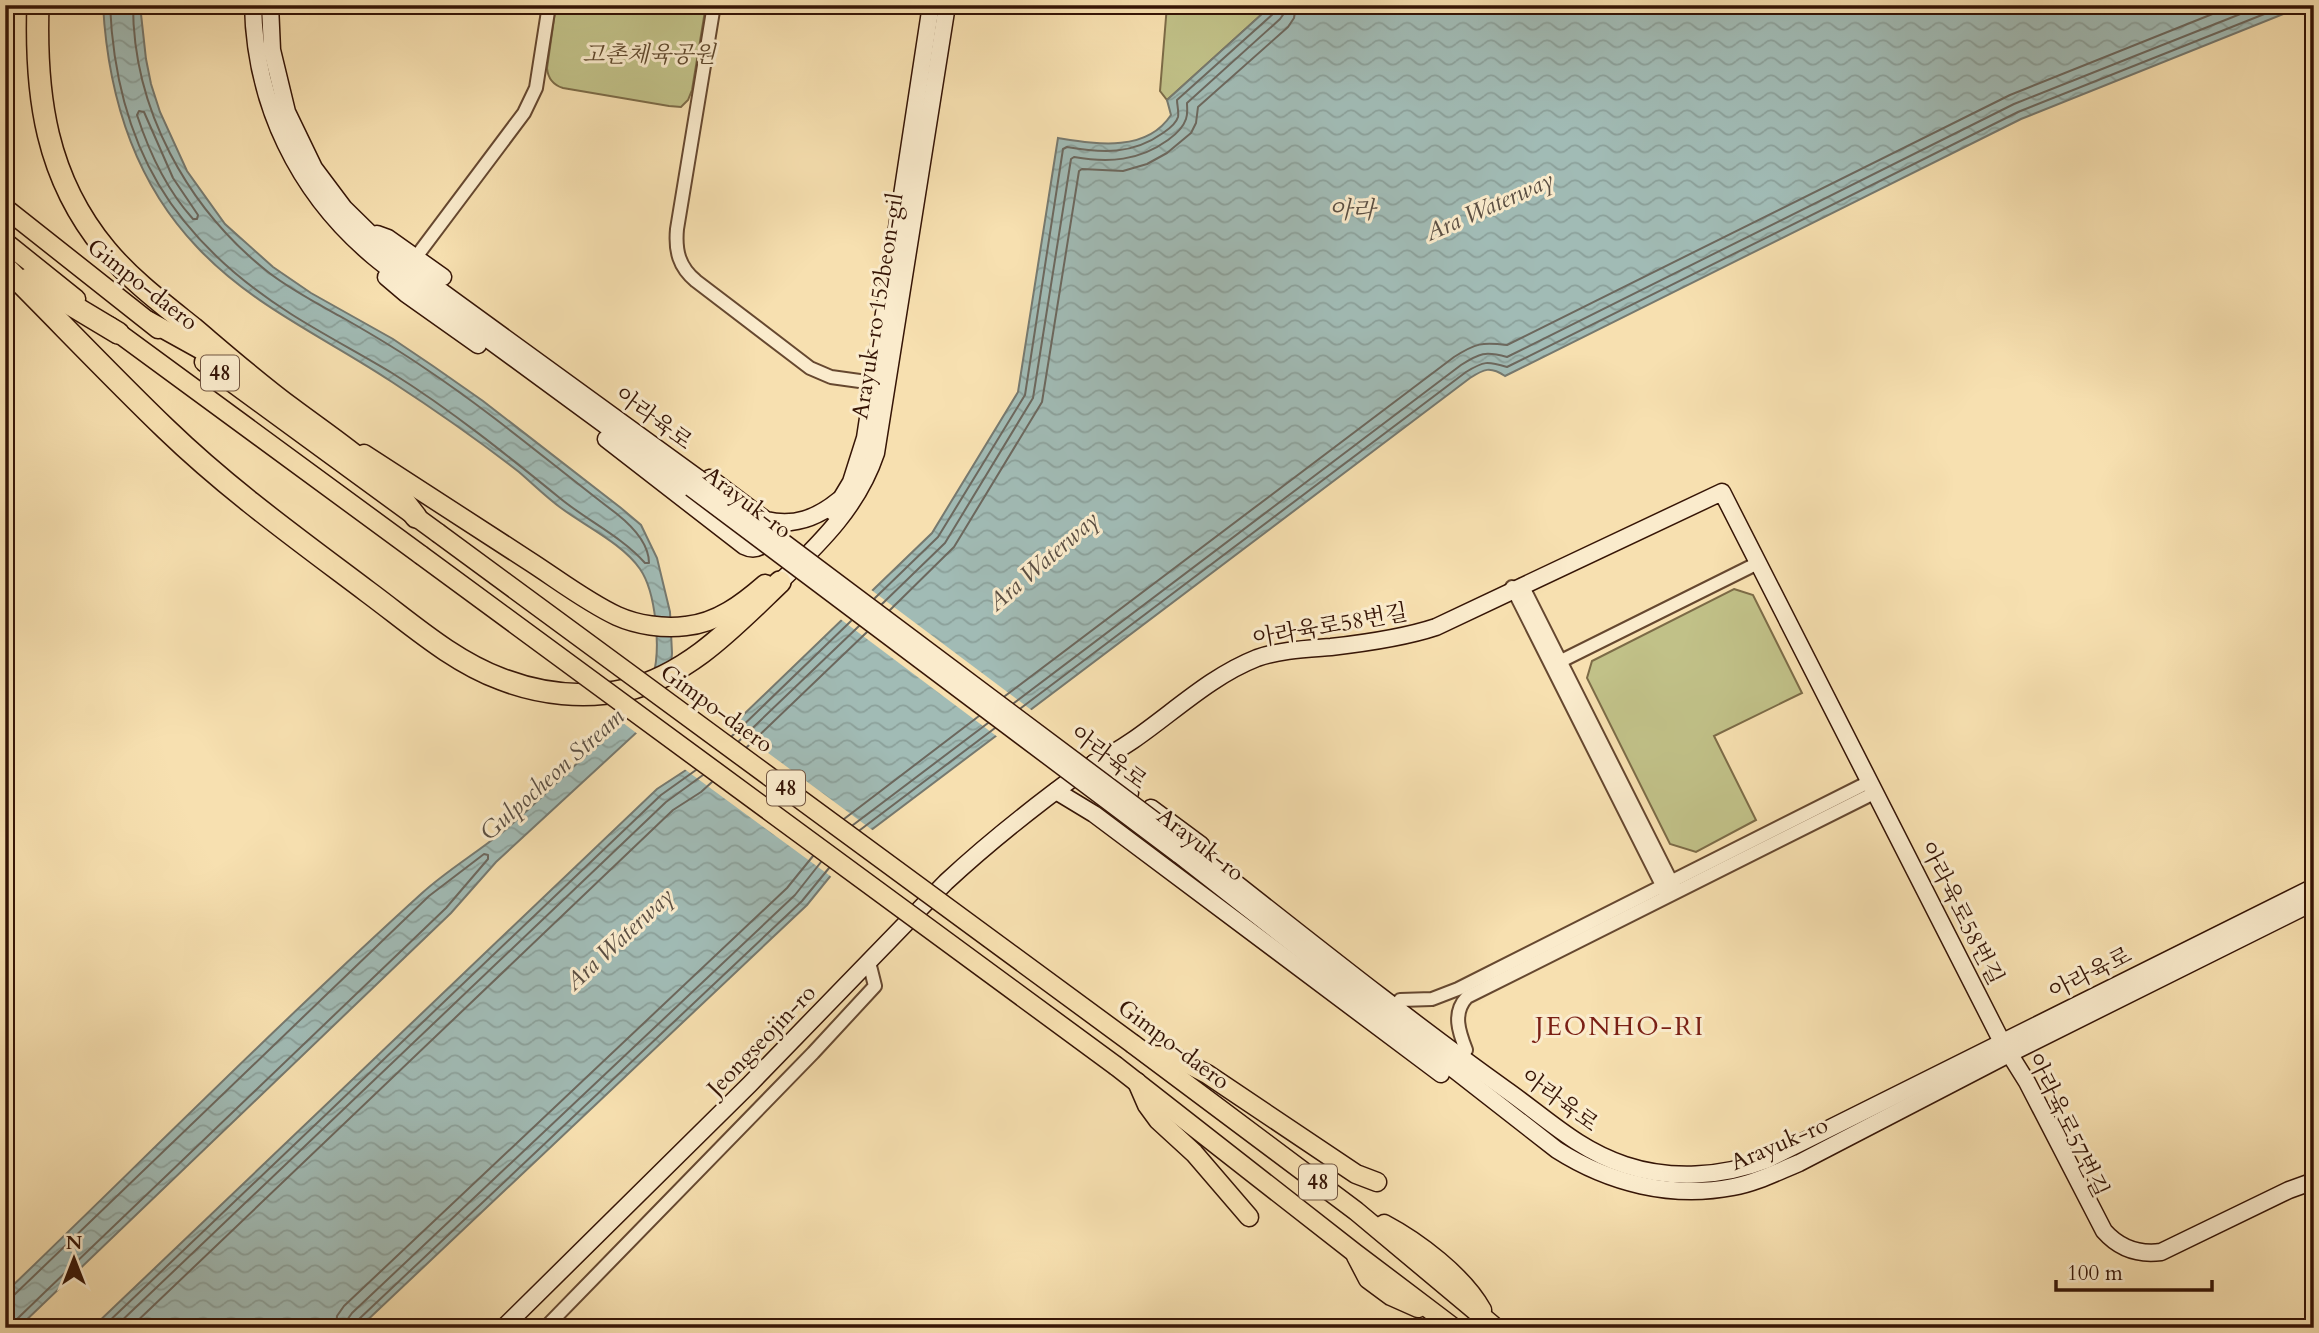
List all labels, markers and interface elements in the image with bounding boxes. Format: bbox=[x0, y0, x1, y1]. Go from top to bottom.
park label: 고촌체육공원 bbox=[582, 39, 717, 70]
water label: Ara Waterway bbox=[1419, 163, 1559, 250]
street label: Arayuk-ro 152beon-gil bbox=[844, 191, 911, 421]
water label: 아라 bbox=[1329, 194, 1378, 227]
street label: Gimpo-daero bbox=[81, 231, 204, 337]
road number: 48 bbox=[201, 356, 239, 390]
street label: 아라육로 bbox=[609, 380, 699, 457]
street label: Arayuk-ro bbox=[697, 459, 798, 546]
water label: Ara Waterway bbox=[980, 504, 1106, 620]
street label: 아라육로58번길 bbox=[1250, 597, 1410, 654]
street label: Gimpo-daero bbox=[654, 657, 779, 760]
water label: Gulpocheon Stream bbox=[473, 700, 632, 848]
street label: 아라육로 bbox=[1064, 718, 1154, 797]
road number: 48 bbox=[767, 770, 805, 806]
street label: Arayuk-ro bbox=[1151, 801, 1251, 888]
street label: 아라육로58번길 bbox=[1912, 836, 2011, 990]
water label: Ara Waterway bbox=[557, 880, 681, 999]
street label: 아라육로 bbox=[2044, 939, 2137, 1007]
street label: Jeongseojin-ro bbox=[698, 978, 823, 1105]
street label: Gimpo-daero bbox=[1111, 992, 1236, 1097]
district label: JEONHO-RI bbox=[1531, 1009, 1705, 1044]
street label: 아라육로57번길 bbox=[2019, 1048, 2116, 1203]
street label: 아라육로 bbox=[1515, 1062, 1605, 1139]
street label: Arayuk-ro bbox=[1726, 1109, 1833, 1178]
road number: 48 bbox=[1299, 1164, 1337, 1200]
north arrow bbox=[38, 1224, 108, 1294]
text: N bbox=[66, 1230, 83, 1256]
scale bar bbox=[2056, 1249, 2212, 1293]
text: 100 m bbox=[2067, 1259, 2123, 1288]

